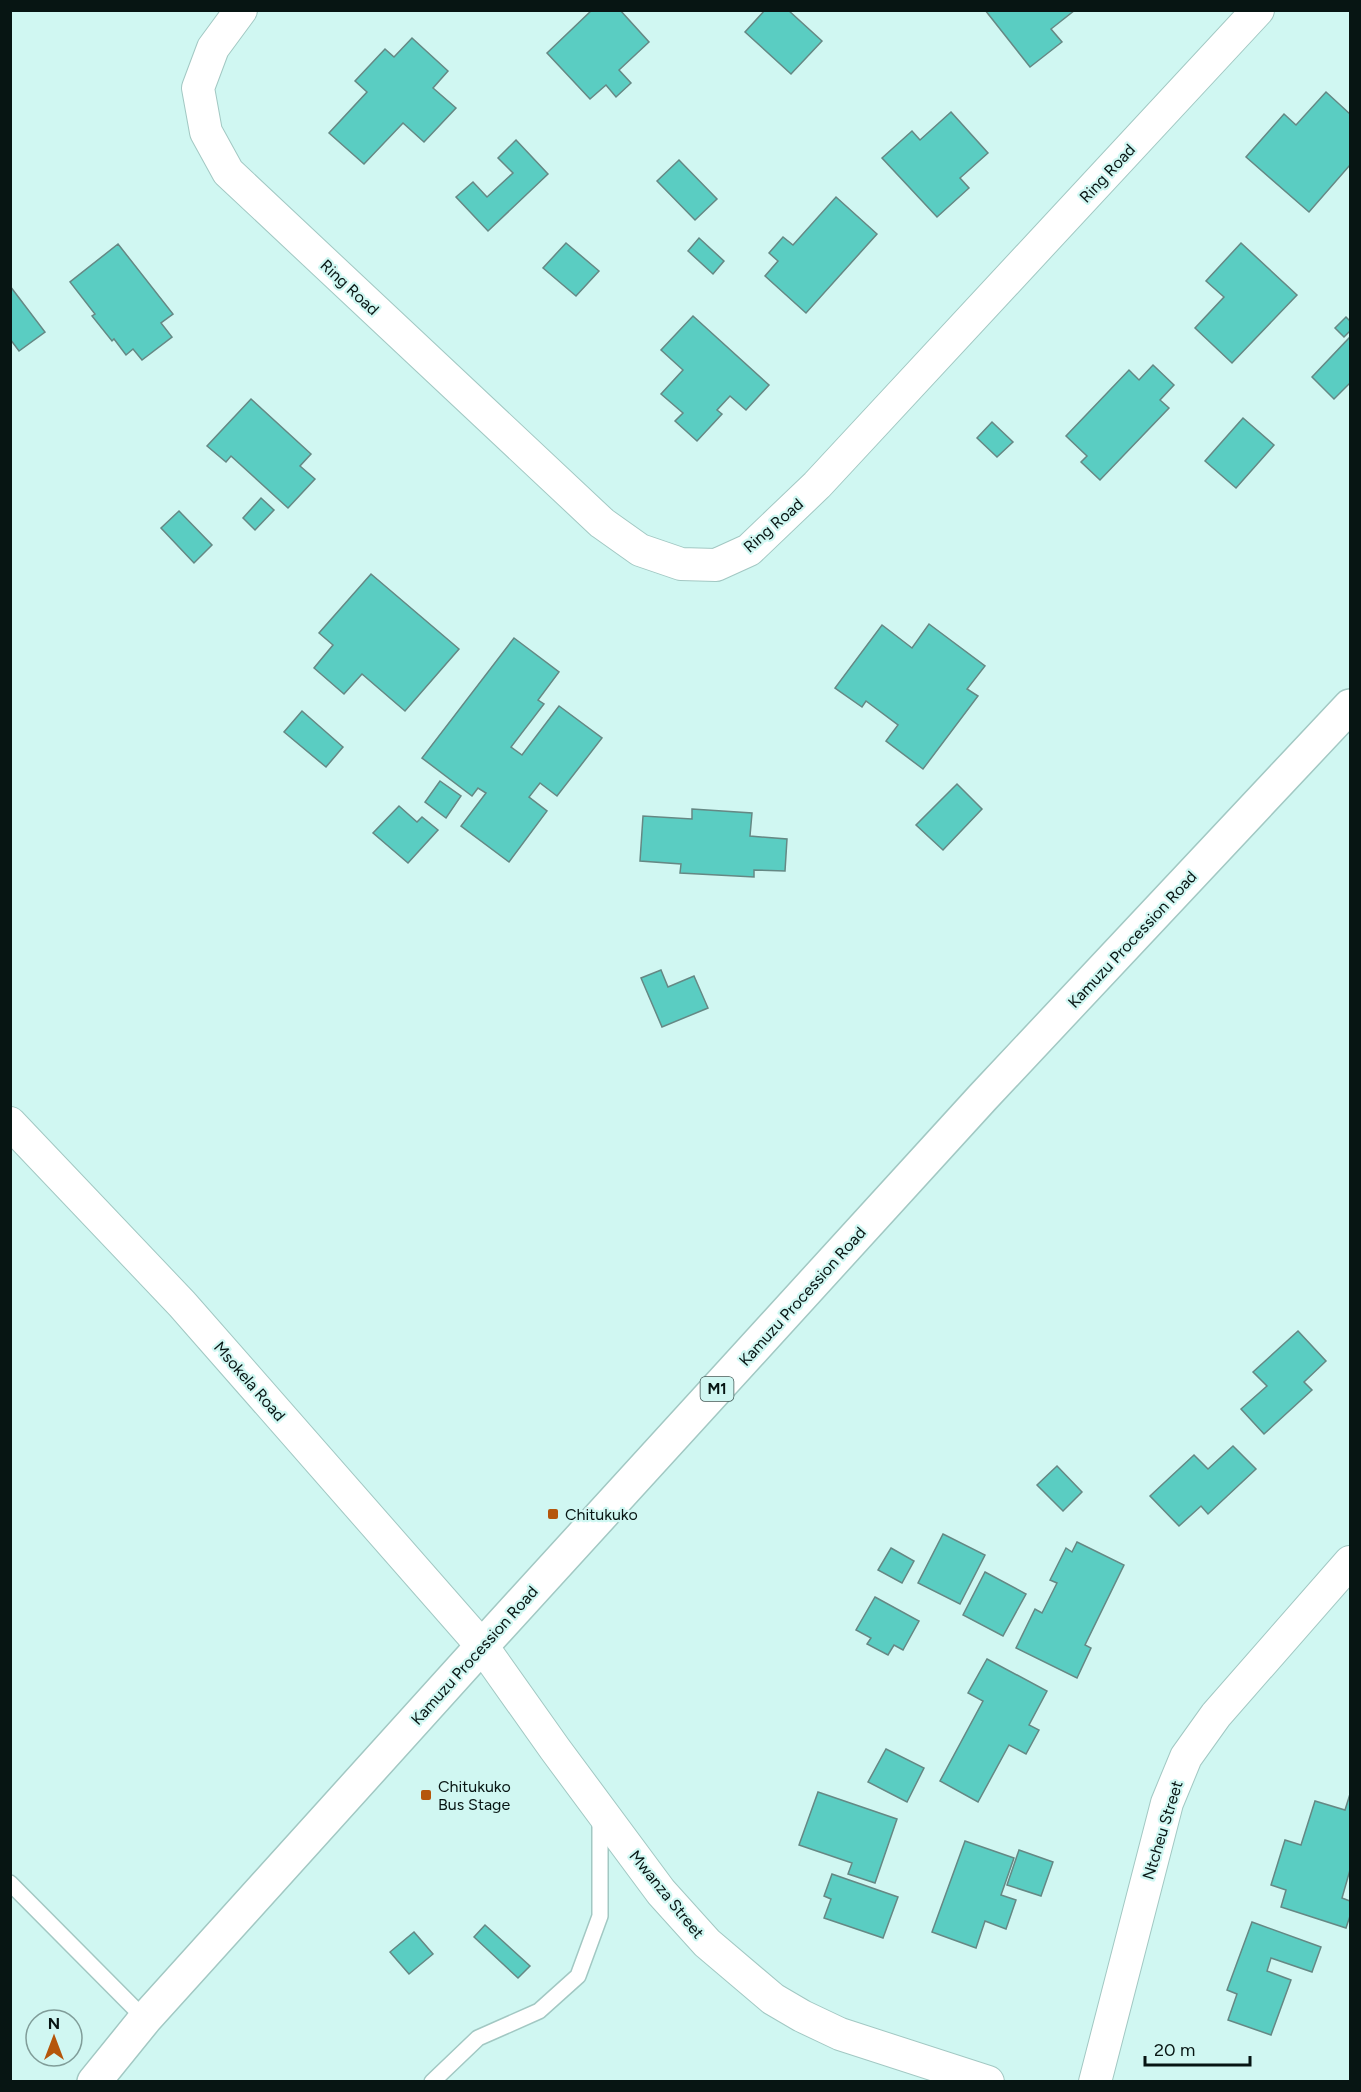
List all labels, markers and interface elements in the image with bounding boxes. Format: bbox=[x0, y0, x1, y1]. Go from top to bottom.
street label: Ring Road bbox=[1076, 140, 1139, 206]
street label: Ring Road bbox=[317, 256, 383, 319]
street label: Ring Road bbox=[740, 494, 807, 556]
street label: Kamuzu Procession Road bbox=[1064, 867, 1201, 1012]
street label: Kamuzu Procession Road bbox=[735, 1223, 870, 1370]
street label: Msokela Road bbox=[210, 1338, 289, 1425]
road number: M1 bbox=[700, 1377, 734, 1401]
place label: Chitukuko bbox=[565, 1505, 638, 1524]
marker: Chitukuko bbox=[546, 1507, 560, 1521]
street label: Kamuzu Procession Road bbox=[407, 1582, 542, 1729]
place label: Chitukuko Bus Stage bbox=[438, 1777, 511, 1814]
street label: Ntcheu Street bbox=[1138, 1778, 1187, 1882]
marker: Chitukuko Bus Stage bbox=[419, 1788, 433, 1802]
street label: Mwanza Street bbox=[625, 1846, 708, 1942]
north arrow bbox=[24, 2008, 84, 2068]
text: N bbox=[48, 2014, 60, 2033]
scale bar bbox=[1145, 2029, 1250, 2067]
text: 20 m bbox=[1154, 2039, 1195, 2061]

